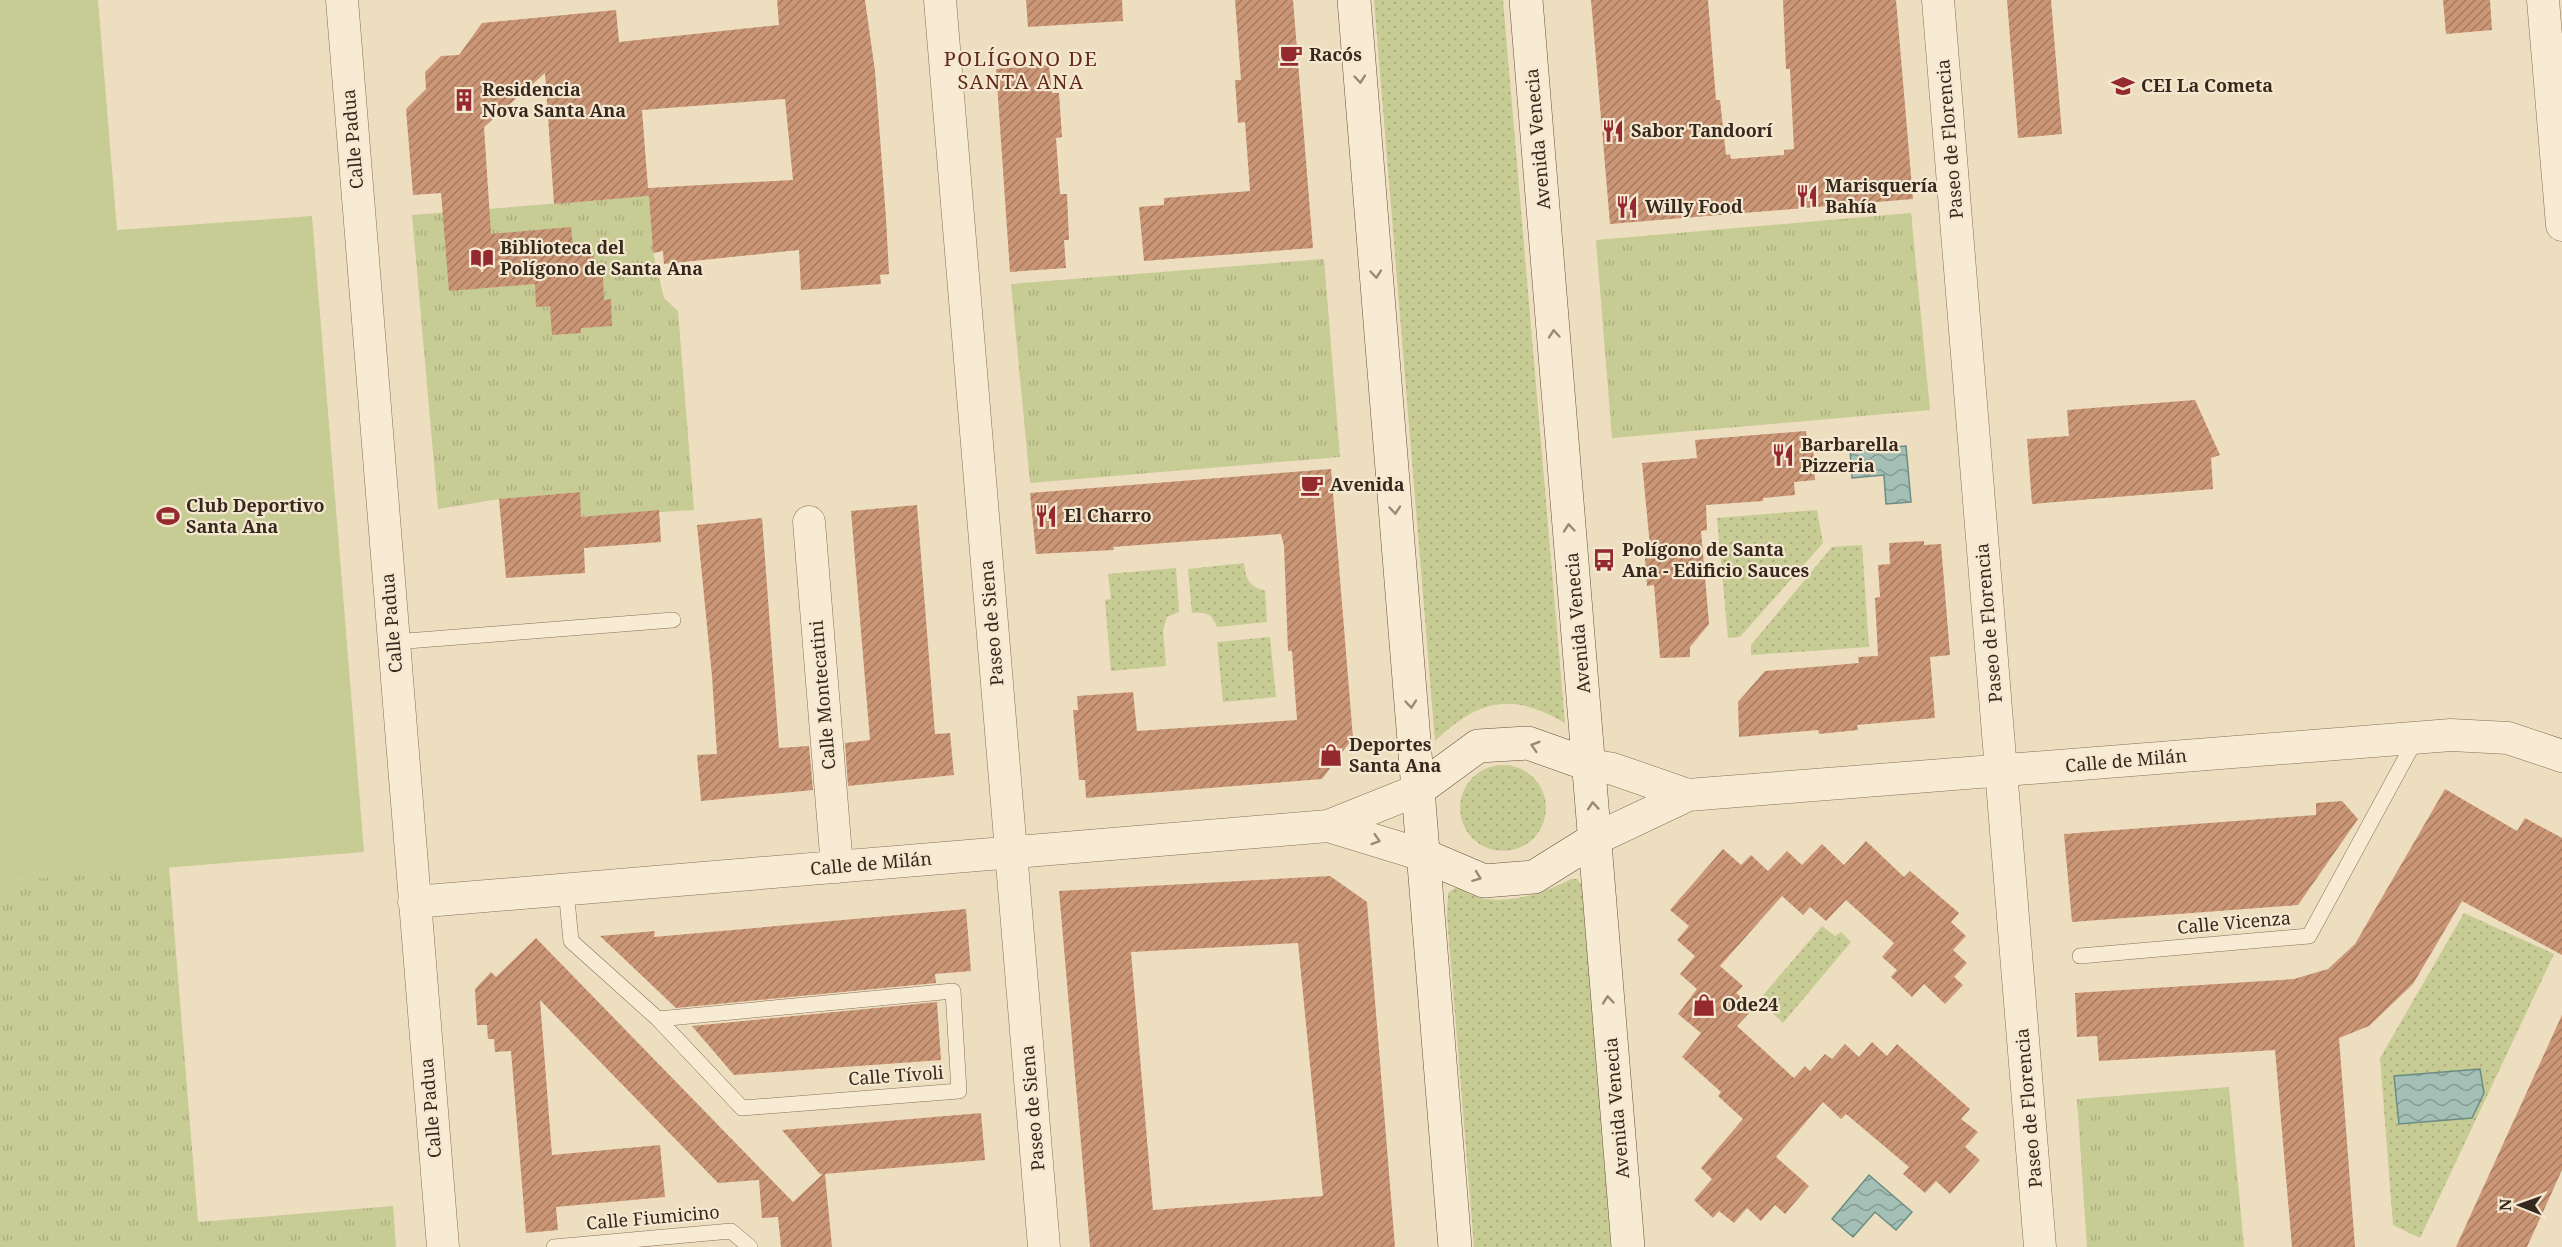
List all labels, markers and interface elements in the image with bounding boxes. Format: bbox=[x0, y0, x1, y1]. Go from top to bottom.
cafe icon: Racós bbox=[1278, 42, 1304, 68]
place label: Racós bbox=[1309, 42, 1362, 66]
district label: POLÍGONO DE SANTA ANA bbox=[944, 45, 1098, 95]
street label: Paseo de Florencia bbox=[1930, 58, 1968, 220]
street label: Avenida Venecia bbox=[1519, 68, 1555, 211]
school or university icon: CEI La Cometa bbox=[2110, 73, 2136, 99]
place label: CEI La Cometa bbox=[2141, 73, 2273, 97]
one-way arrow bbox=[1353, 75, 1366, 84]
place label: Residencia Nova Santa Ana bbox=[482, 77, 626, 122]
building icon: Residencia Nova Santa Ana bbox=[451, 87, 477, 113]
street label: Calle Padua bbox=[336, 88, 368, 190]
restaurant icon: Sabor Tandoorí bbox=[1600, 118, 1626, 144]
place label: Sabor Tandoorí bbox=[1631, 118, 1773, 142]
place label: Marisquería Bahía bbox=[1825, 173, 1938, 218]
restaurant icon: Marisquería Bahía bbox=[1794, 183, 1820, 209]
restaurant icon: Willy Food bbox=[1614, 194, 1640, 220]
place label: Willy Food bbox=[1645, 194, 1743, 218]
place label: Biblioteca del Polígono de Santa Ana bbox=[500, 235, 703, 280]
library icon: Biblioteca del Polígono de Santa Ana bbox=[469, 245, 495, 271]
one-way arrow bbox=[1369, 269, 1382, 278]
one-way arrow bbox=[1547, 329, 1560, 338]
place label: Barbarella Pizzeria bbox=[1801, 432, 1899, 477]
restaurant icon: Barbarella Pizzeria bbox=[1770, 442, 1796, 468]
cafe icon: Avenida bbox=[1299, 472, 1325, 498]
place label: Avenida bbox=[1330, 472, 1405, 496]
place label: Club Deportivo Santa Ana bbox=[186, 493, 325, 538]
sports icon: Club Deportivo Santa Ana bbox=[155, 503, 181, 529]
restaurant icon: El Charro bbox=[1033, 503, 1059, 529]
place label: El Charro bbox=[1064, 503, 1152, 527]
one-way arrow bbox=[1388, 505, 1401, 514]
one-way arrow bbox=[1563, 523, 1576, 532]
place label: Polígono de Santa Ana - Edificio Sauces bbox=[1622, 537, 1810, 582]
street label: Paseo de Florencia bbox=[1969, 542, 2007, 704]
bus stop icon: Polígono de Santa Ana - Edificio Sauces bbox=[1591, 547, 1617, 573]
street label: Avenida Venecia bbox=[1559, 552, 1595, 695]
street label: Paseo de Siena bbox=[974, 559, 1008, 687]
street label: Calle Padua bbox=[375, 572, 407, 674]
street label: Calle Montecatini bbox=[803, 619, 840, 771]
one-way arrow bbox=[1404, 700, 1417, 709]
place label: Deportes Santa Ana bbox=[1349, 732, 1442, 777]
one-way arrow bbox=[1530, 741, 1541, 753]
shop icon: Deportes Santa Ana bbox=[1318, 742, 1344, 768]
street label: Calle de Milán bbox=[2064, 743, 2188, 777]
one-way arrow bbox=[1587, 801, 1600, 810]
one-way arrow bbox=[1370, 833, 1381, 845]
street label: Calle de Milán bbox=[809, 846, 933, 880]
one-way arrow bbox=[1471, 870, 1482, 882]
street label: Calle Vicenza bbox=[2176, 905, 2292, 939]
shop icon: Ode24 bbox=[1691, 992, 1717, 1018]
place label: Ode24 bbox=[1722, 992, 1778, 1016]
one-way arrow bbox=[1602, 996, 1615, 1005]
street label: Paseo de Florencia bbox=[2009, 1027, 2047, 1189]
street label: Avenida Venecia bbox=[1598, 1037, 1634, 1180]
street label: Paseo de Siena bbox=[1015, 1044, 1049, 1172]
street label: Calle Padua bbox=[414, 1057, 446, 1159]
street label: Calle Tívoli bbox=[847, 1060, 945, 1090]
north arrow bbox=[2490, 1175, 2550, 1235]
text: N bbox=[2494, 1198, 2516, 1211]
street label: Calle Fiumicino bbox=[585, 1199, 721, 1235]

